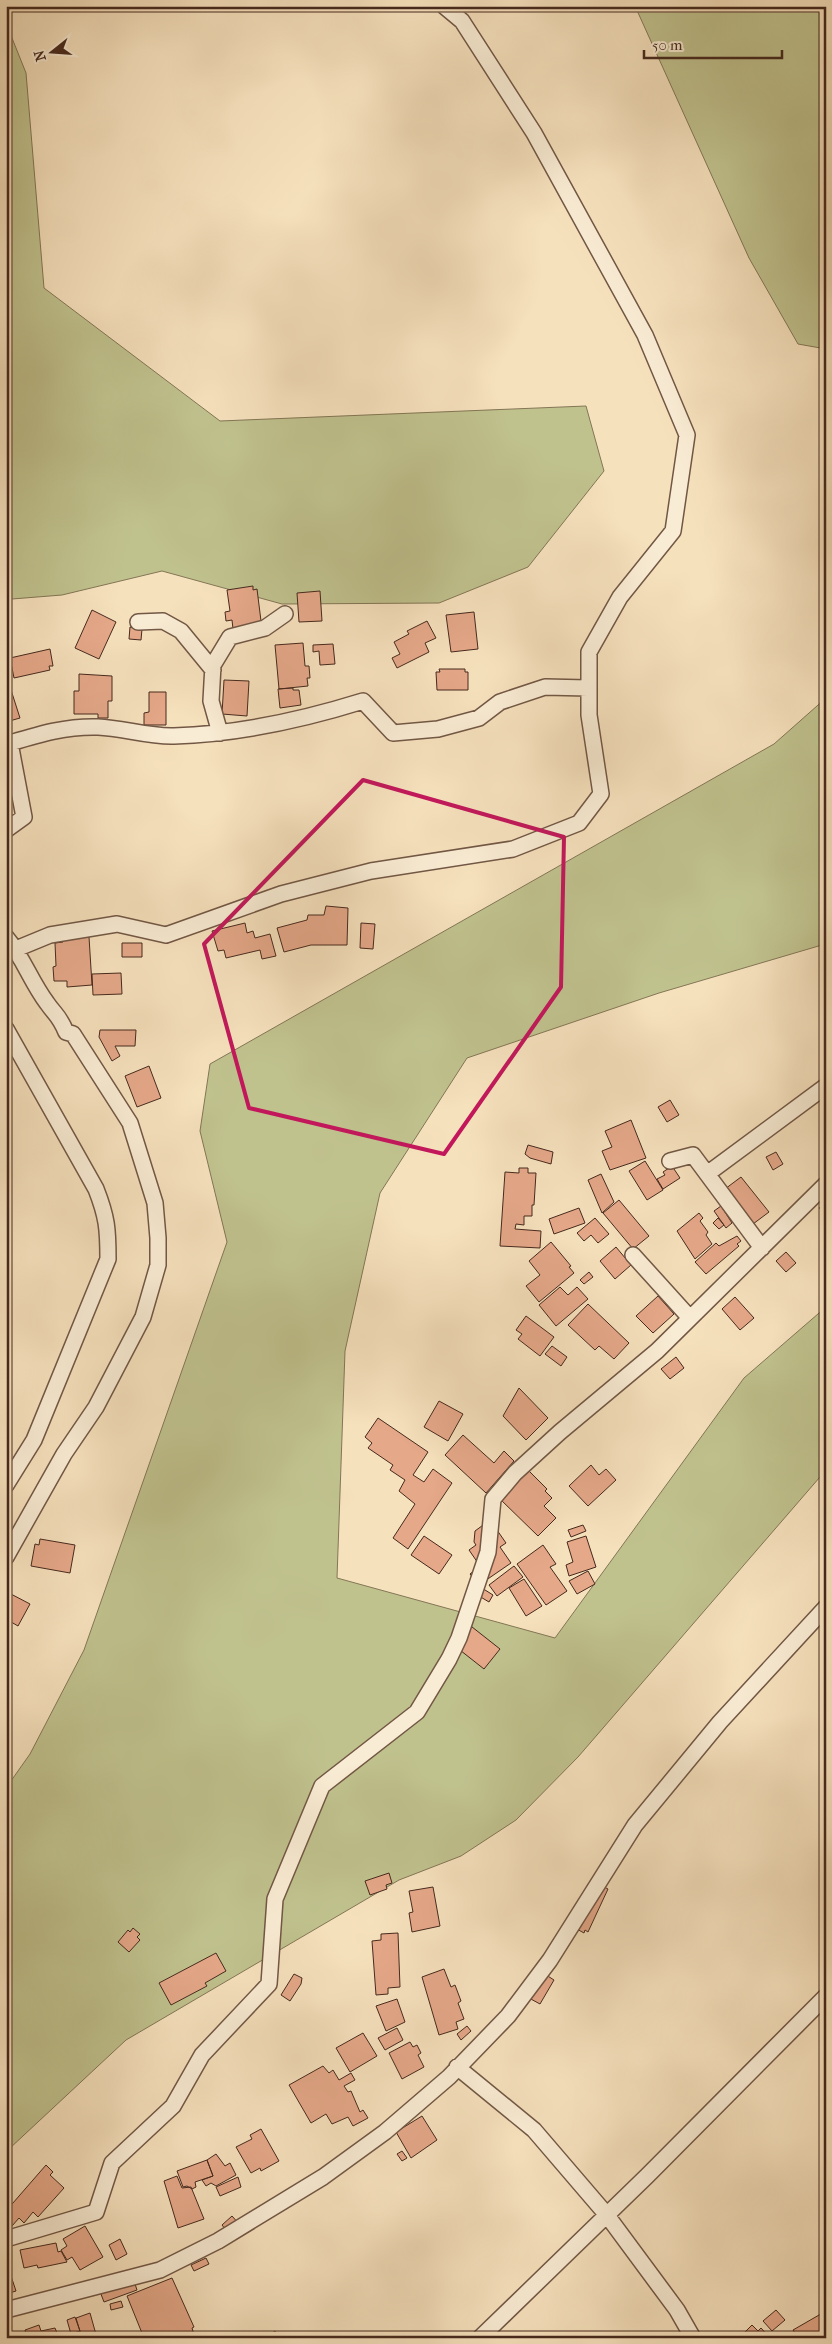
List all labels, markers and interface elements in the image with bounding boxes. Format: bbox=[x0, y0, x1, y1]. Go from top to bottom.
north arrow bbox=[28, 28, 78, 78]
scale bar bbox=[644, 28, 782, 60]
text: 50 m bbox=[652, 36, 683, 54]
text: N bbox=[30, 48, 50, 63]

